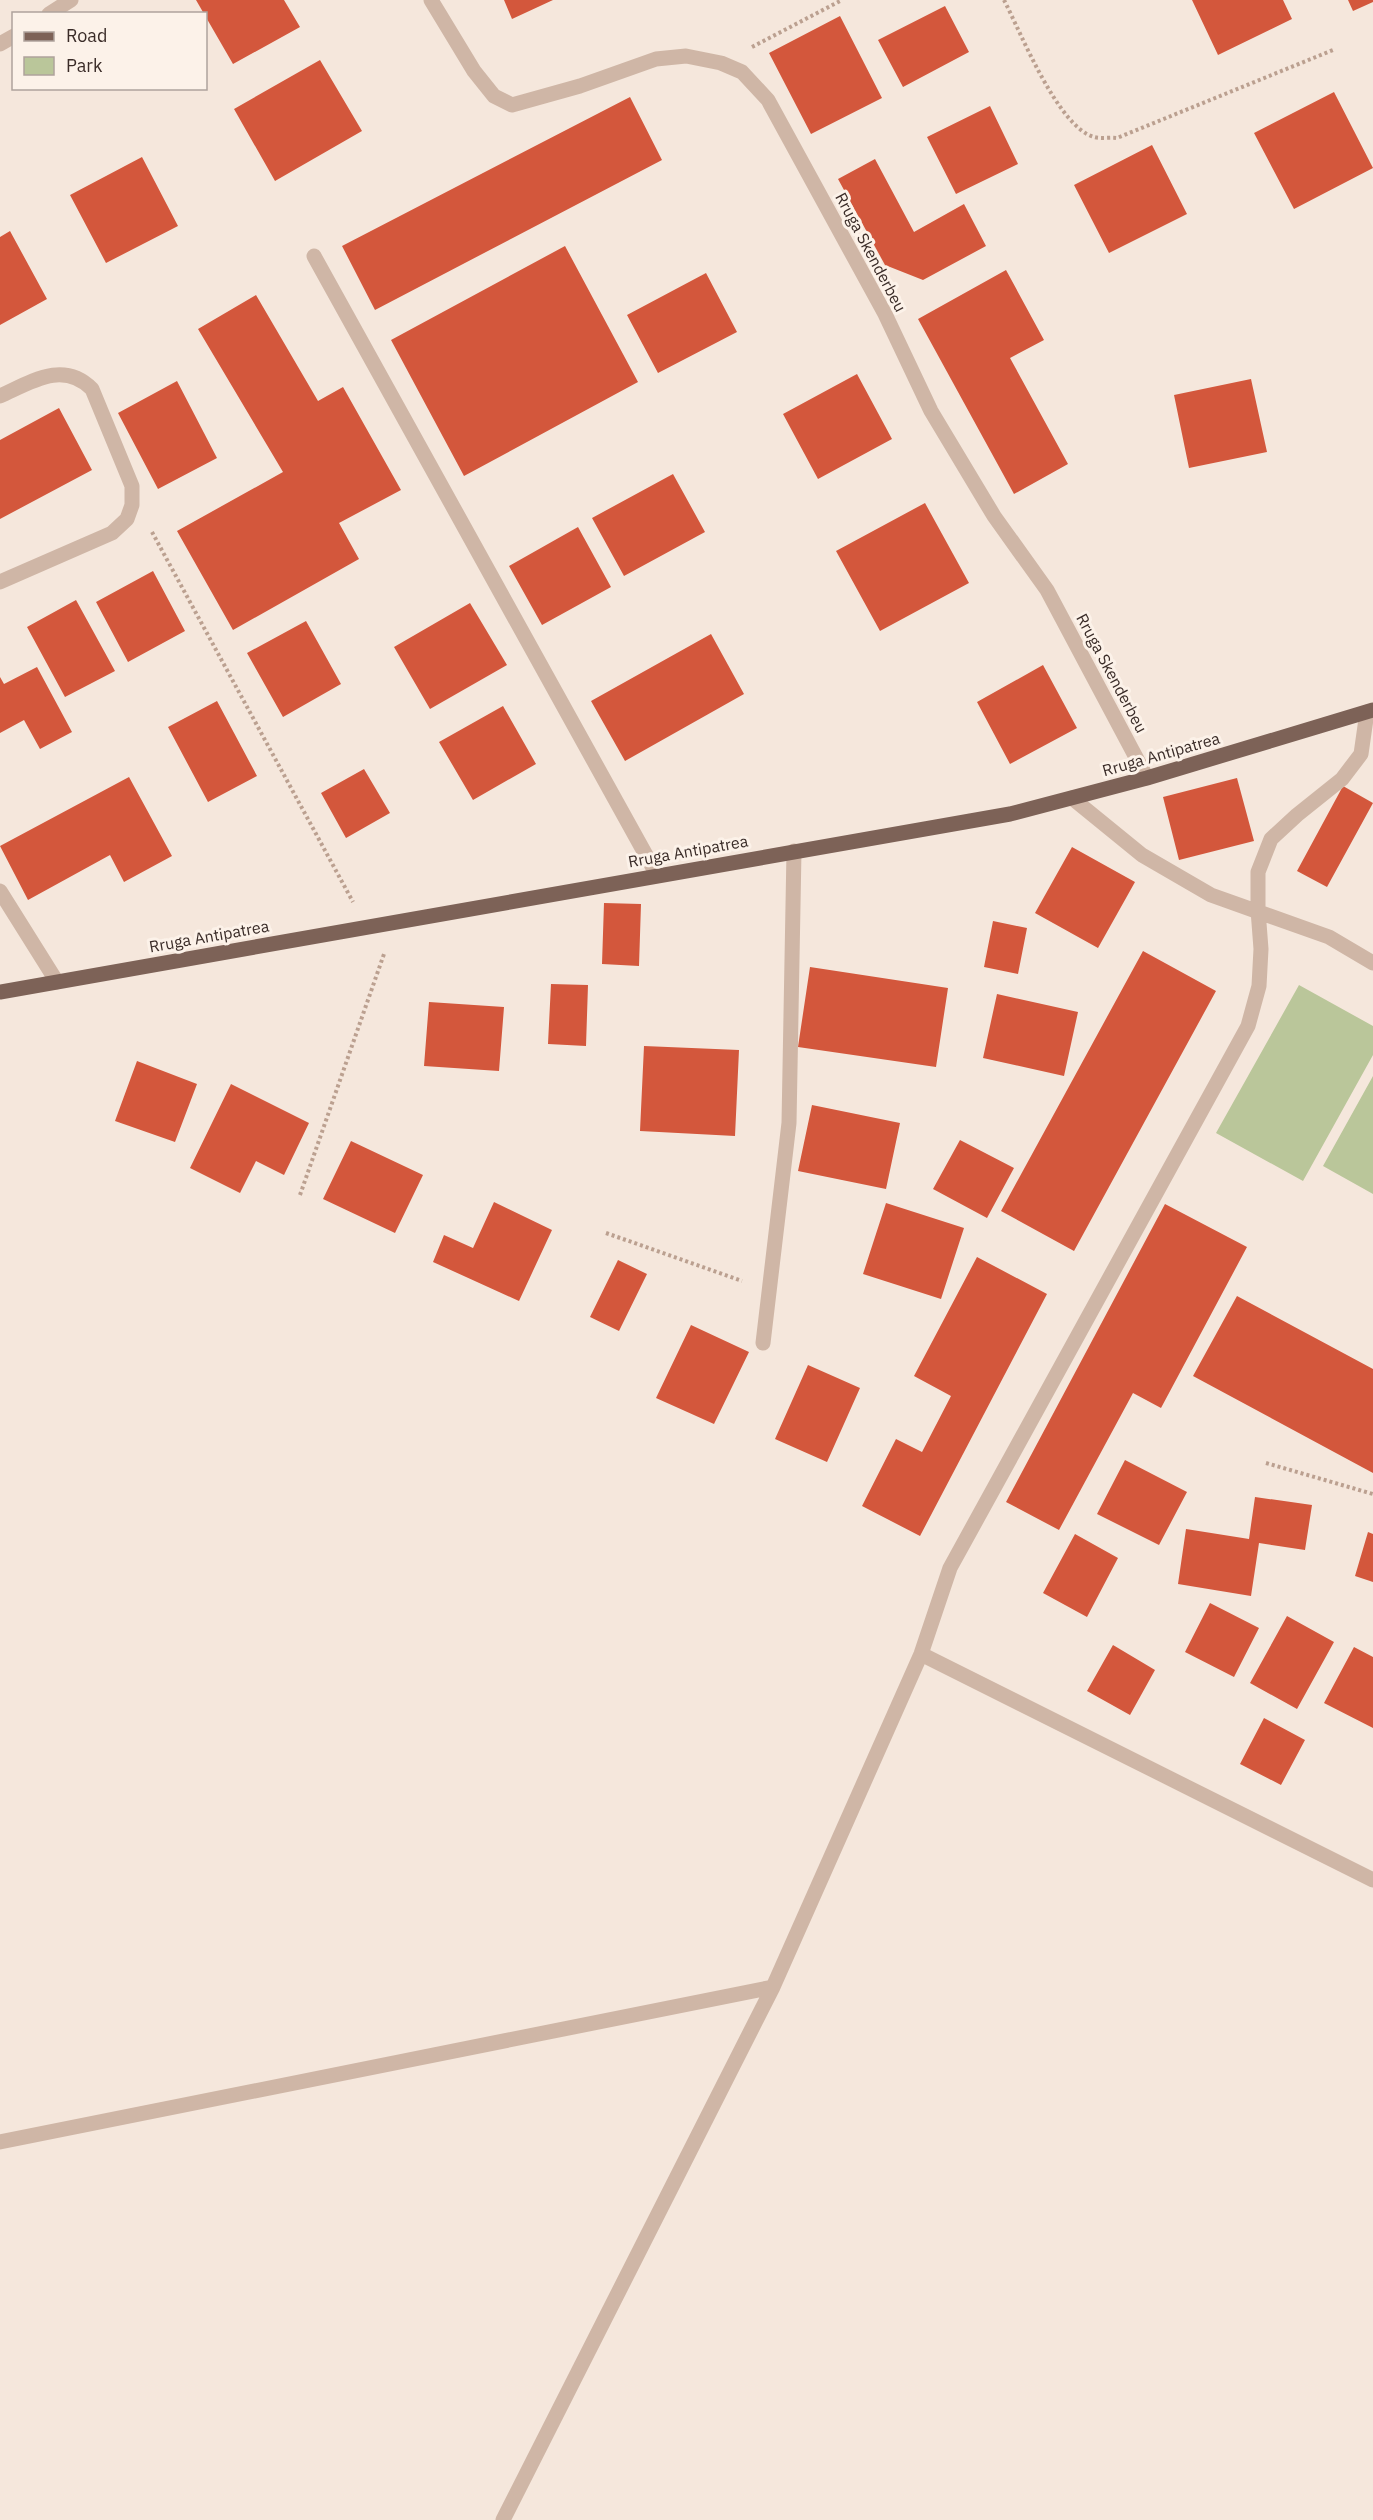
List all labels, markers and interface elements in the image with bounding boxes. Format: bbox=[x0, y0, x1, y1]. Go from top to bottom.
legend bbox=[12, 12, 207, 90]
text: Road bbox=[66, 24, 107, 47]
text: Park bbox=[66, 54, 103, 77]
street label: Rruga Skenderbeu bbox=[831, 189, 911, 315]
street label: Rruga Skenderbeu bbox=[1072, 610, 1152, 736]
street label: Rruga Antipatrea bbox=[1100, 728, 1223, 780]
street label: Rruga Antipatrea bbox=[626, 831, 750, 871]
street label: Rruga Antipatrea bbox=[147, 916, 271, 956]

